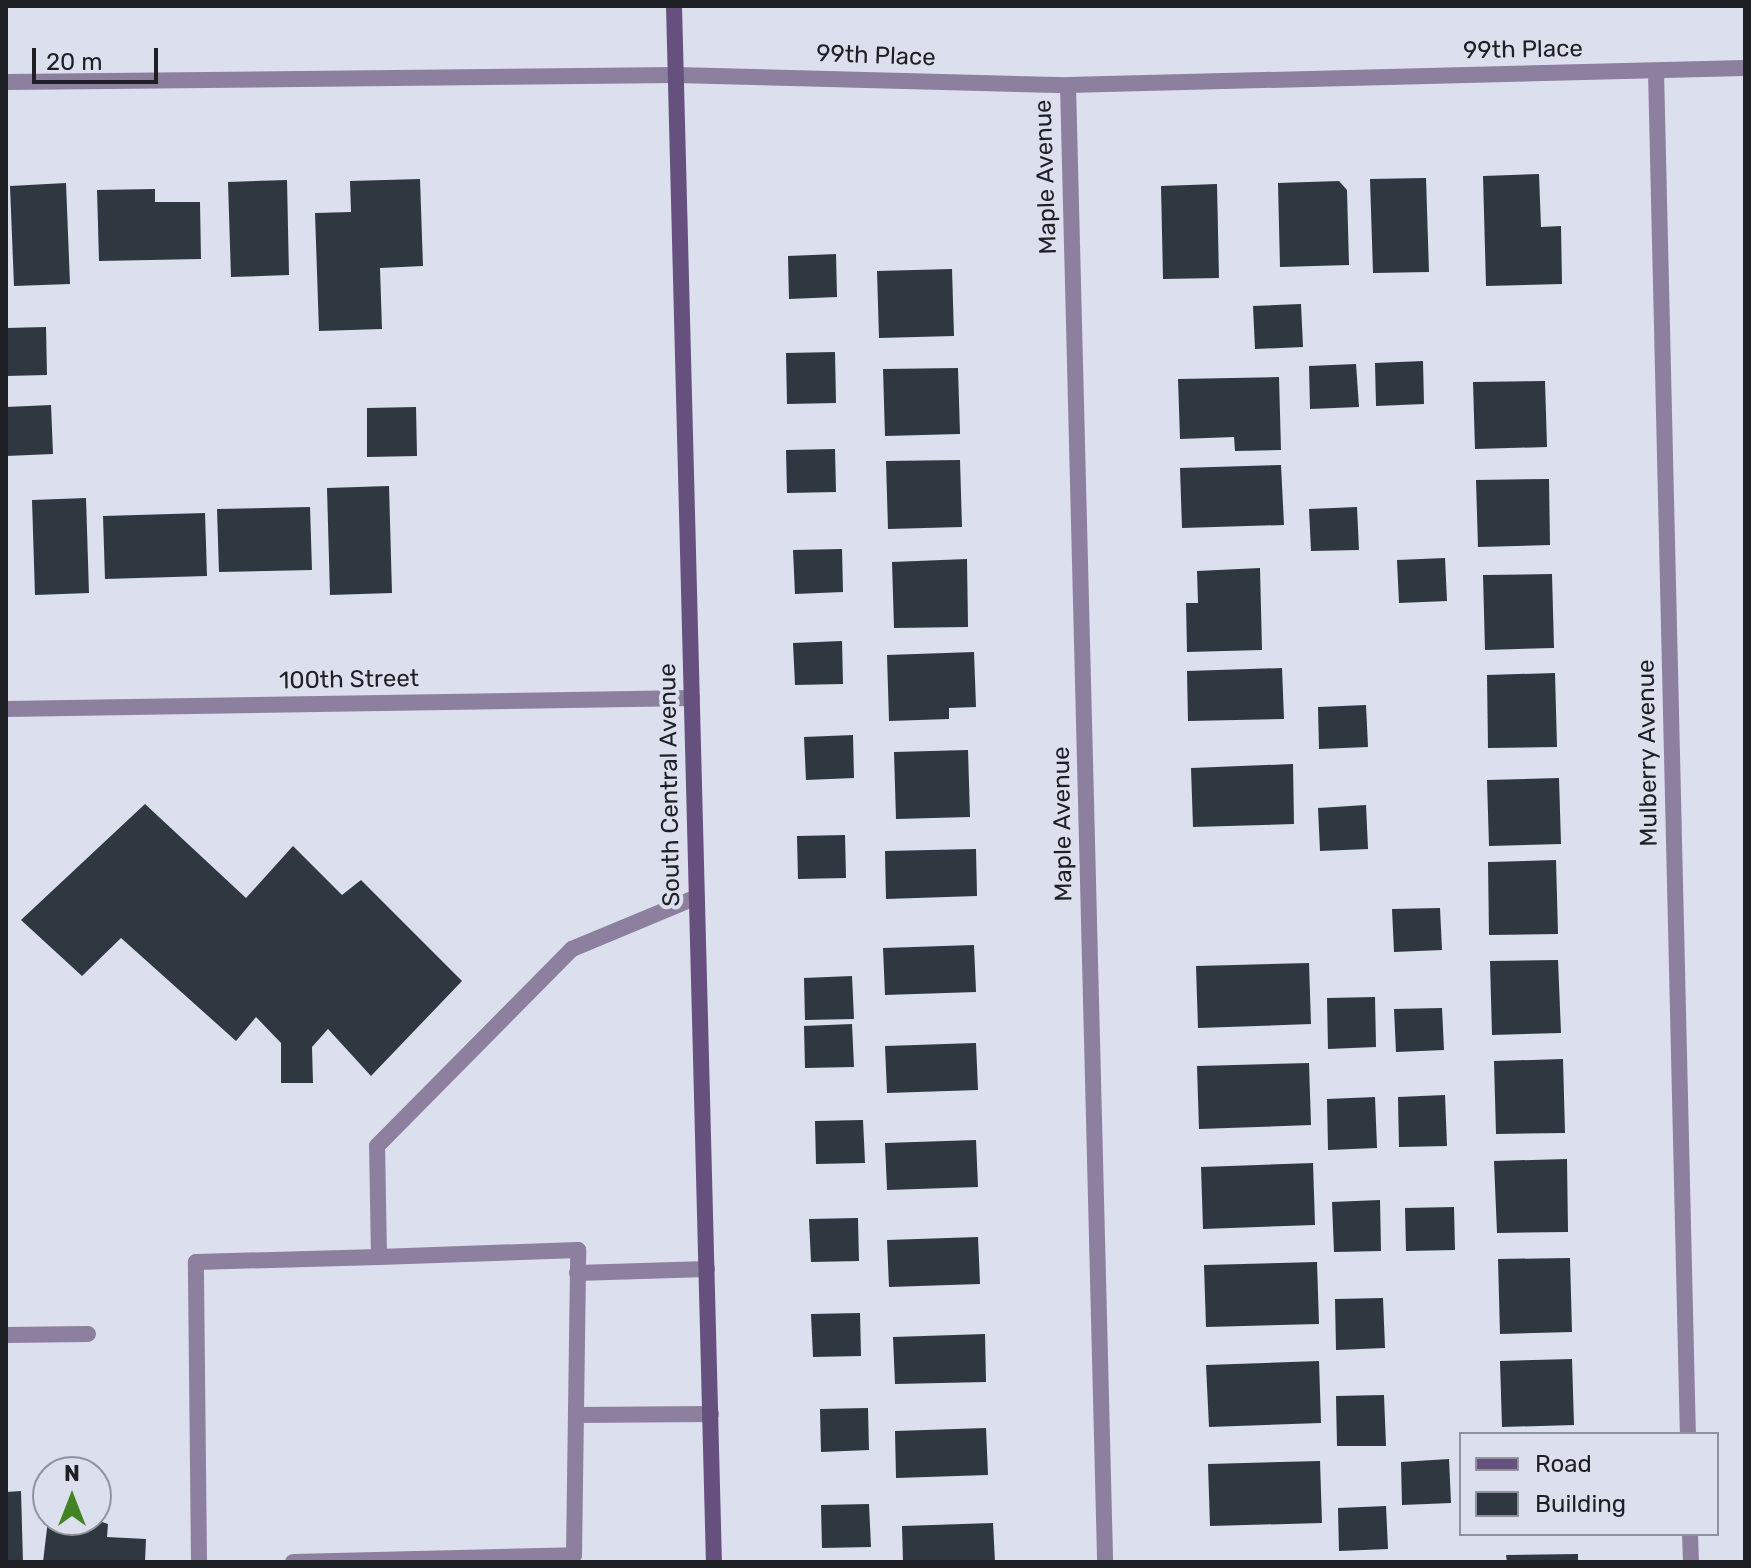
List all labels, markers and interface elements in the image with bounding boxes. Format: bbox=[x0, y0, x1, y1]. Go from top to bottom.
scale bar bbox=[36, 32, 162, 82]
street label: 99th Place bbox=[1463, 35, 1583, 65]
street label: 99th Place bbox=[816, 40, 936, 72]
text: 20 m bbox=[46, 48, 103, 76]
street label: Maple Avenue bbox=[1029, 99, 1063, 255]
street label: Mulberry Avenue bbox=[1632, 659, 1664, 847]
street label: South Central Avenue bbox=[653, 663, 687, 907]
street label: 100th Street bbox=[279, 664, 419, 696]
street label: Maple Avenue bbox=[1047, 746, 1079, 902]
legend bbox=[1459, 1432, 1719, 1536]
text: Road bbox=[1535, 1450, 1592, 1478]
north arrow bbox=[32, 1456, 112, 1536]
text: N bbox=[64, 1460, 80, 1487]
text: Building bbox=[1535, 1490, 1626, 1518]

